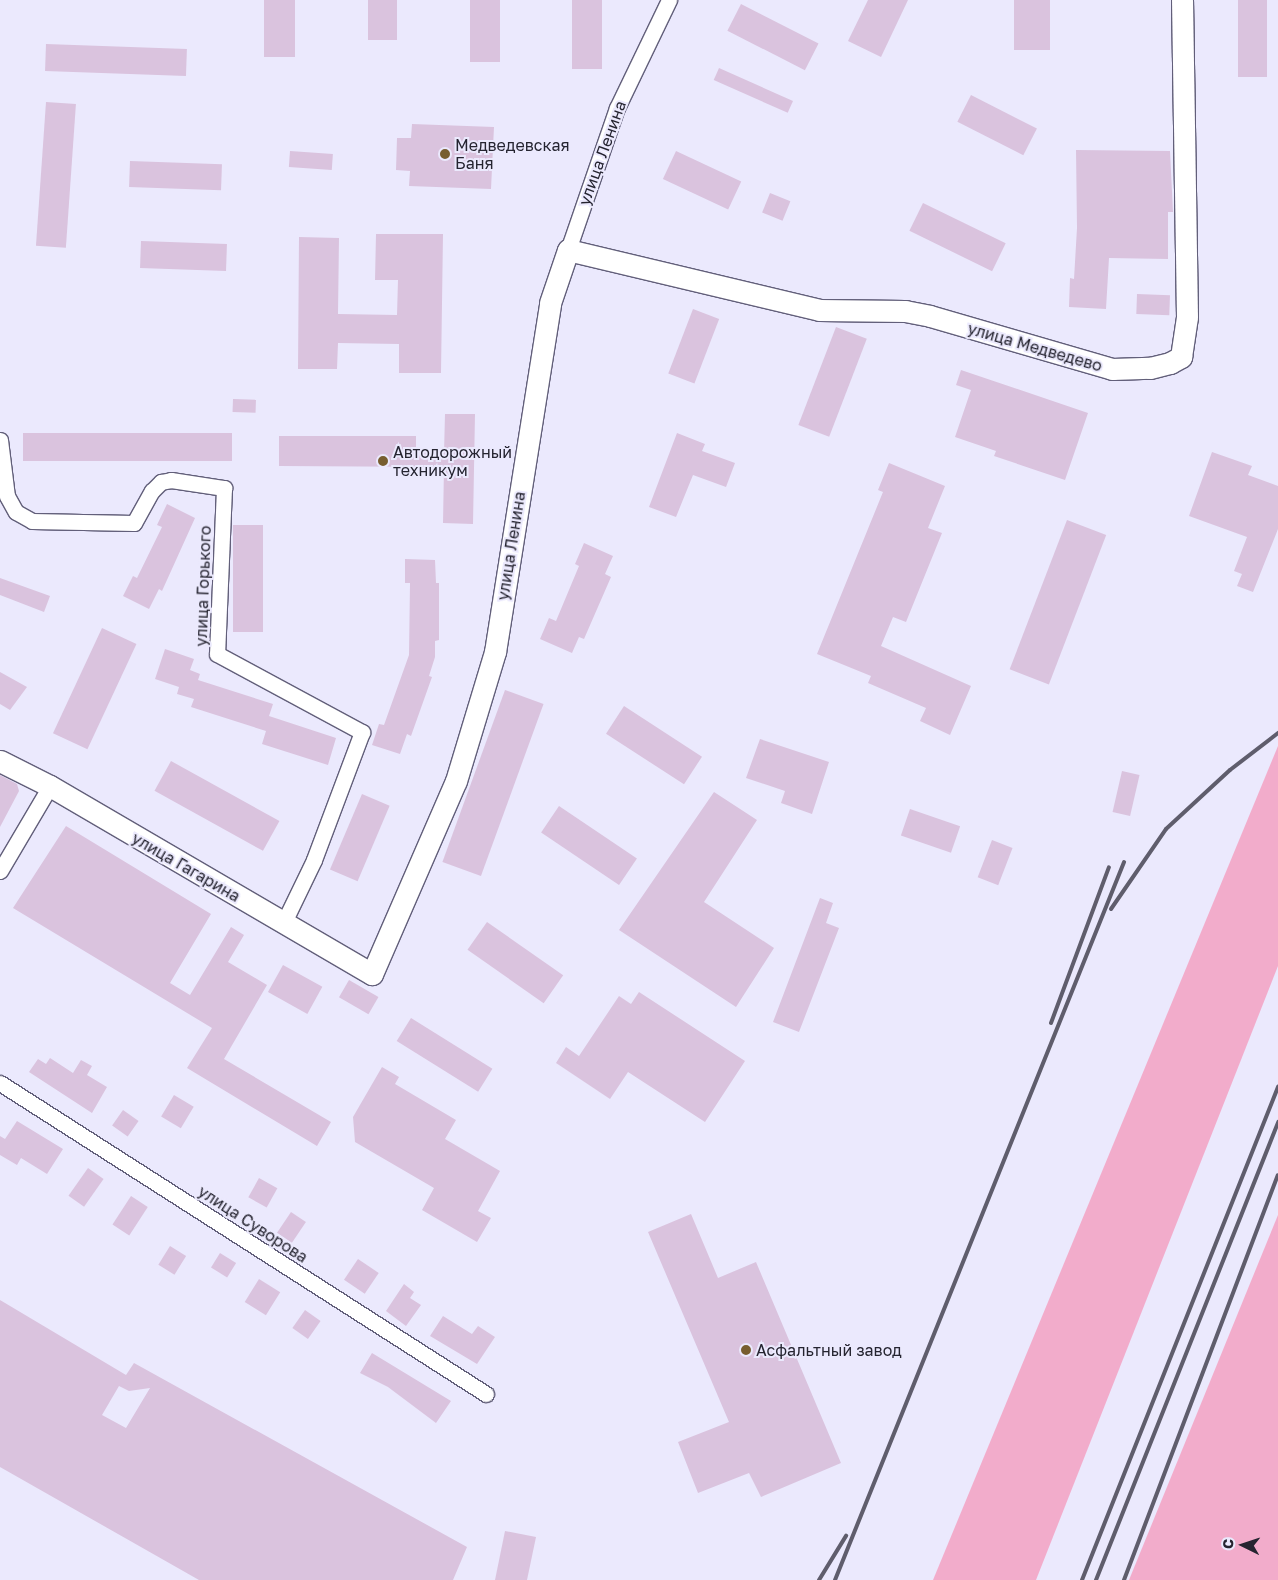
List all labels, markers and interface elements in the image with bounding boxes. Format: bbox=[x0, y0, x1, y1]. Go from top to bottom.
street label: улица Ленина bbox=[574, 98, 630, 208]
place label: Медведевская Баня bbox=[455, 135, 570, 173]
marker: Медведевская Баня bbox=[439, 148, 451, 160]
street label: улица Медведево bbox=[965, 319, 1105, 375]
place label: Автодорожный техникум bbox=[393, 442, 512, 480]
marker: Автодорожный техникум bbox=[377, 455, 389, 467]
street label: улица Ленина bbox=[493, 490, 529, 602]
street label: улица Горького bbox=[191, 525, 215, 647]
street label: улица Гагарина bbox=[128, 828, 244, 906]
street label: улица Суворова bbox=[195, 1181, 311, 1267]
place label: Асфальтный завод bbox=[756, 1340, 902, 1360]
marker: Асфальтный завод bbox=[740, 1344, 752, 1356]
north arrow bbox=[1218, 1520, 1268, 1570]
text: С bbox=[1219, 1538, 1236, 1549]

